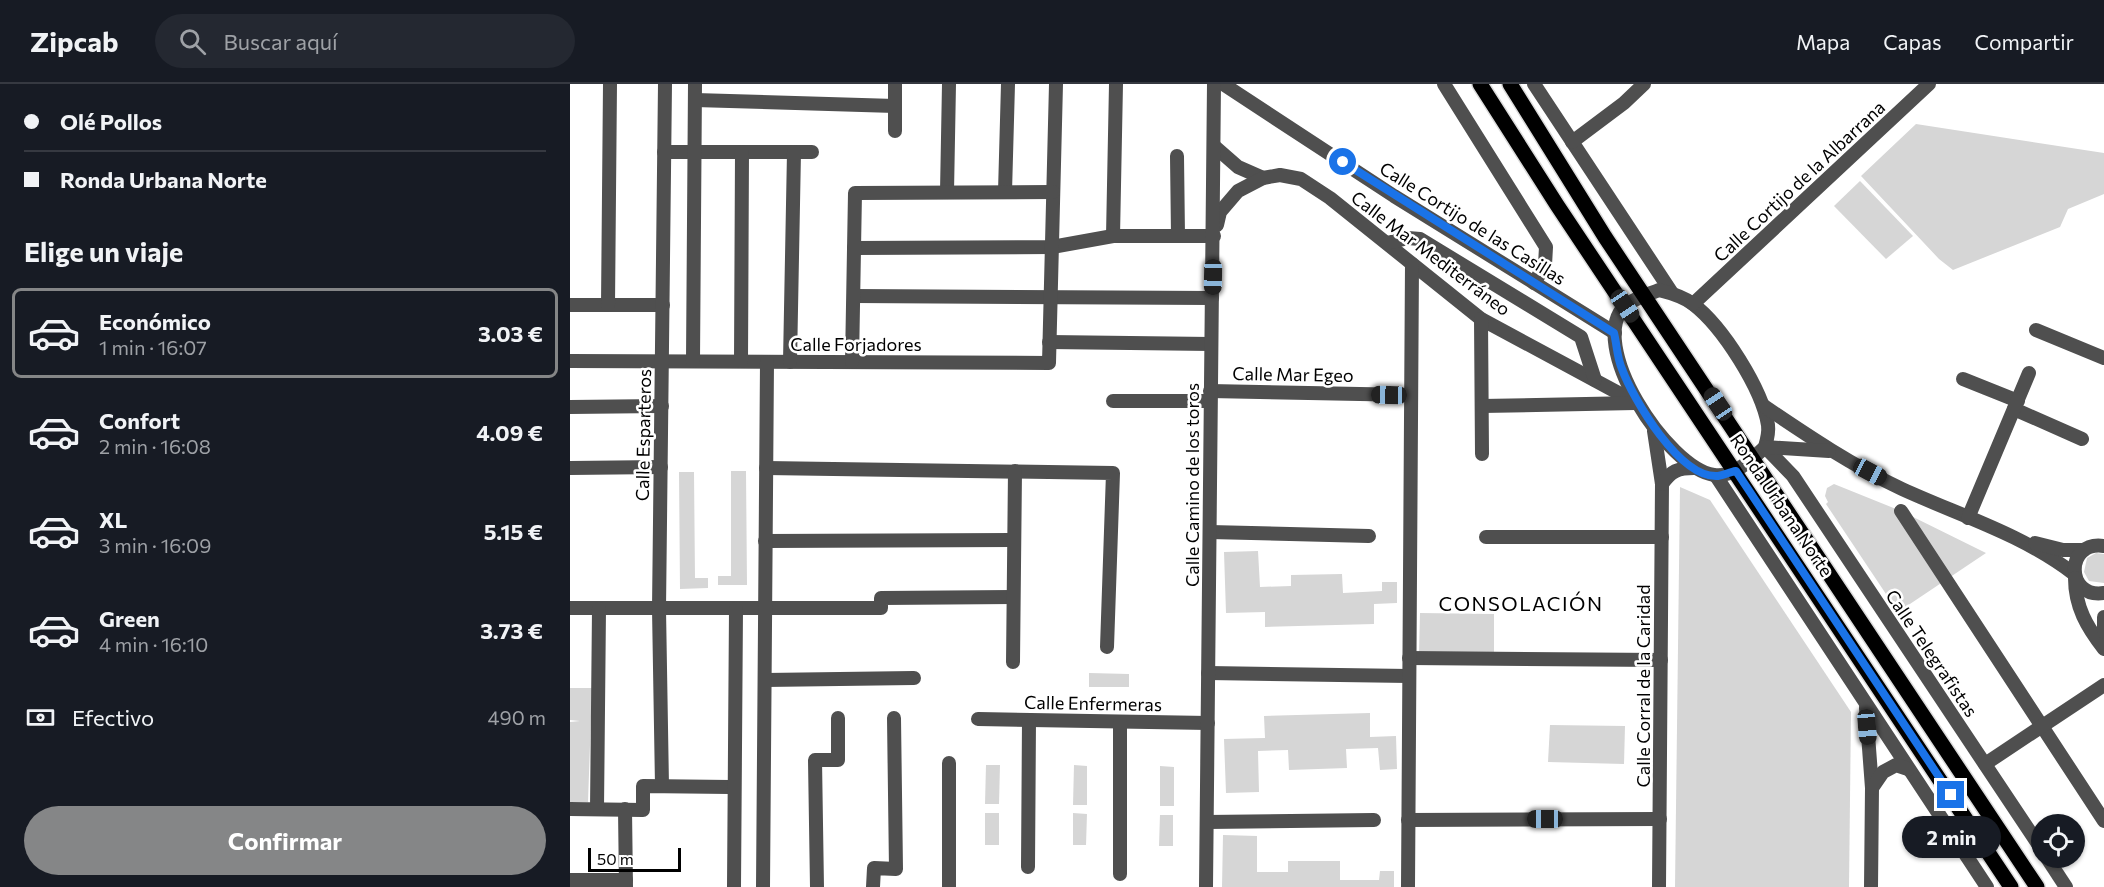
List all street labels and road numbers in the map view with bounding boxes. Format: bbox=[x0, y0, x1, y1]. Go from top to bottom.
street label: Calle Cortijo de la Albarrana bbox=[1709, 96, 1889, 266]
street label: Calle Cortijo de las Casillas bbox=[1376, 157, 1570, 289]
street label: Calle Mar Mediterráneo bbox=[1347, 186, 1515, 320]
street label: Calle Forjadores bbox=[790, 333, 922, 355]
street label: Calle Mar Egeo bbox=[1232, 362, 1354, 386]
street label: Calle Esparteros bbox=[631, 369, 655, 501]
street label: Calle Camino de los toros bbox=[1181, 383, 1203, 587]
street label: Ronda Urbana Norte bbox=[1726, 429, 1838, 581]
street label: Calle Corral de la Caridad bbox=[1632, 584, 1654, 788]
street label: Calle Telegrafistas bbox=[1881, 585, 1983, 721]
street label: Calle Enfermeras bbox=[1024, 691, 1162, 715]

